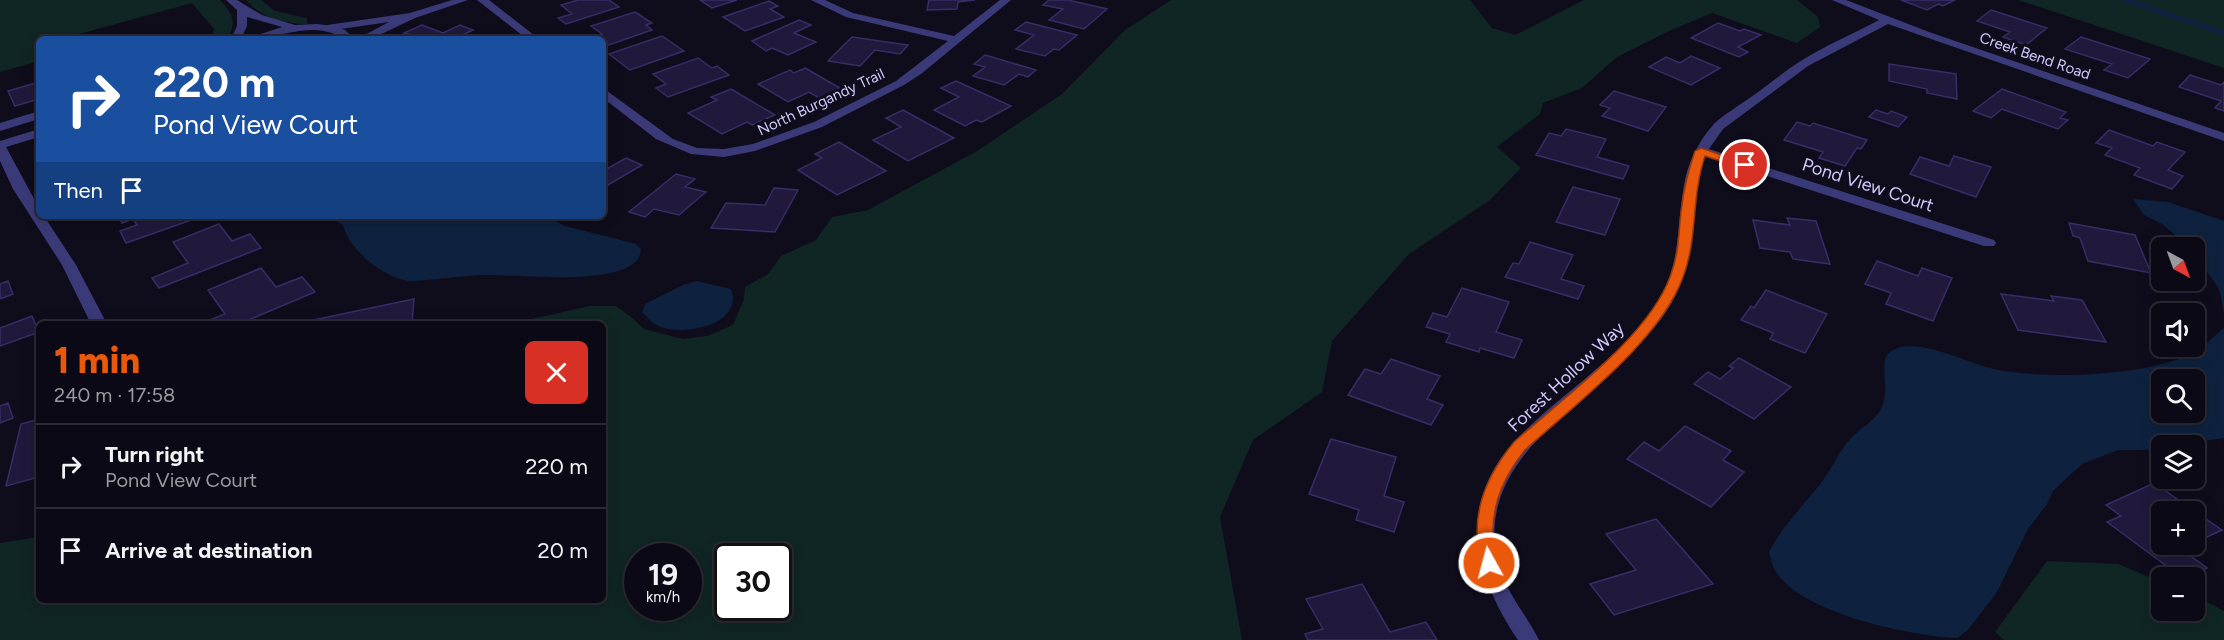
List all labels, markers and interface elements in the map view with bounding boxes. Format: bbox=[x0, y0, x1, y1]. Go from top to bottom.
street label: Creek Bend Road bbox=[1977, 29, 2093, 83]
text: 220 m bbox=[153, 57, 275, 108]
icon: right bbox=[54, 60, 132, 138]
street label: North Burgandy Trail bbox=[755, 65, 887, 139]
text: Pond View Court bbox=[153, 108, 358, 141]
pin bbox=[1719, 139, 1770, 190]
icon: arrive bbox=[1728, 148, 1761, 181]
street label: Pond View Court bbox=[1800, 153, 1937, 217]
icon: arrive bbox=[115, 174, 148, 207]
text: Then bbox=[54, 177, 103, 204]
north arrow bbox=[2151, 237, 2205, 291]
map controls bbox=[2151, 237, 2205, 621]
button: sound bbox=[2151, 303, 2205, 357]
street label: Forest Hollow Way bbox=[1503, 317, 1629, 437]
text: 1 min bbox=[54, 339, 140, 382]
button: close bbox=[525, 341, 588, 404]
button: search bbox=[2151, 369, 2205, 423]
text: 240 m · 17:58 bbox=[54, 383, 175, 407]
button: layers bbox=[2151, 435, 2205, 489]
text: Turn right bbox=[105, 441, 204, 468]
icon: right bbox=[54, 450, 87, 483]
text: 220 m bbox=[525, 453, 588, 480]
text: Pond View Court bbox=[105, 468, 257, 492]
button: + bbox=[2151, 501, 2205, 555]
position arrow bbox=[1457, 531, 1521, 595]
icon: arrive bbox=[54, 534, 87, 567]
text: Arrive at destination bbox=[105, 537, 313, 564]
text: 20 m bbox=[537, 537, 588, 564]
speed limit sign: 30 bbox=[714, 543, 792, 621]
text: 19 bbox=[648, 556, 678, 593]
button: − bbox=[2151, 567, 2205, 621]
text: km/h bbox=[646, 588, 680, 606]

